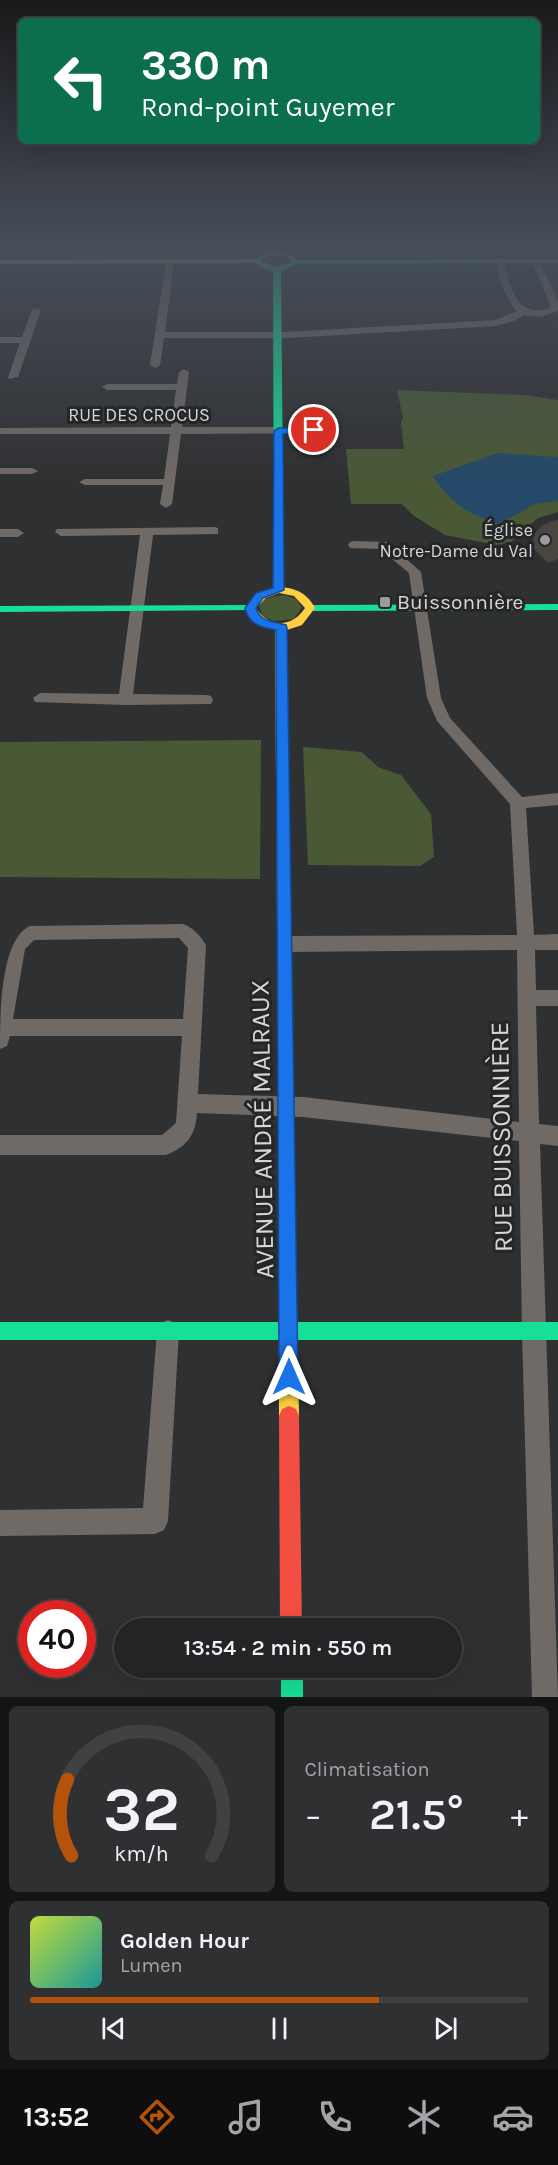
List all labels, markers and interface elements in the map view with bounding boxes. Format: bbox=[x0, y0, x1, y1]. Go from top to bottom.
text: 330 m bbox=[141, 40, 270, 90]
icon: left bbox=[42, 42, 120, 120]
text: Rond-point Guyemer bbox=[141, 91, 394, 123]
street label: RUE DES CROCUS bbox=[68, 404, 210, 426]
pin bbox=[288, 404, 339, 455]
icon: arrive bbox=[297, 413, 330, 446]
place label: Église Notre-Dame du Val bbox=[380, 518, 533, 562]
marker: Église Notre-Dame du Val bbox=[538, 533, 552, 547]
place label: Buissonnière bbox=[397, 590, 523, 614]
marker: Buissonnière bbox=[378, 595, 392, 609]
street label: AVENUE ANDRÉ MALRAUX bbox=[243, 979, 281, 1279]
street label: RUE BUISSONNIÈRE bbox=[483, 1022, 519, 1252]
position arrow bbox=[257, 1345, 321, 1409]
speed limit sign: 40 bbox=[18, 1600, 96, 1678]
text: 13:54 · 2 min · 550 m bbox=[184, 1635, 392, 1661]
text: Climatisation bbox=[305, 1758, 430, 1781]
text: 32 bbox=[103, 1773, 180, 1846]
text: 21.5° bbox=[369, 1788, 464, 1840]
text: − bbox=[305, 1796, 322, 1834]
text: + bbox=[511, 1796, 528, 1834]
text: km/h bbox=[115, 1841, 169, 1866]
text: Golden Hour bbox=[120, 1928, 249, 1954]
text: Lumen bbox=[120, 1954, 183, 1977]
icon: previous bbox=[97, 2012, 130, 2045]
icon: pause bbox=[263, 2012, 296, 2045]
icon: next bbox=[429, 2012, 462, 2045]
icon: directions bbox=[136, 2096, 178, 2138]
icon: music bbox=[225, 2096, 267, 2138]
icon: phone bbox=[314, 2096, 356, 2138]
icon: climate bbox=[403, 2096, 445, 2138]
icon: car bbox=[492, 2096, 534, 2138]
text: 13:52 bbox=[24, 2101, 89, 2133]

